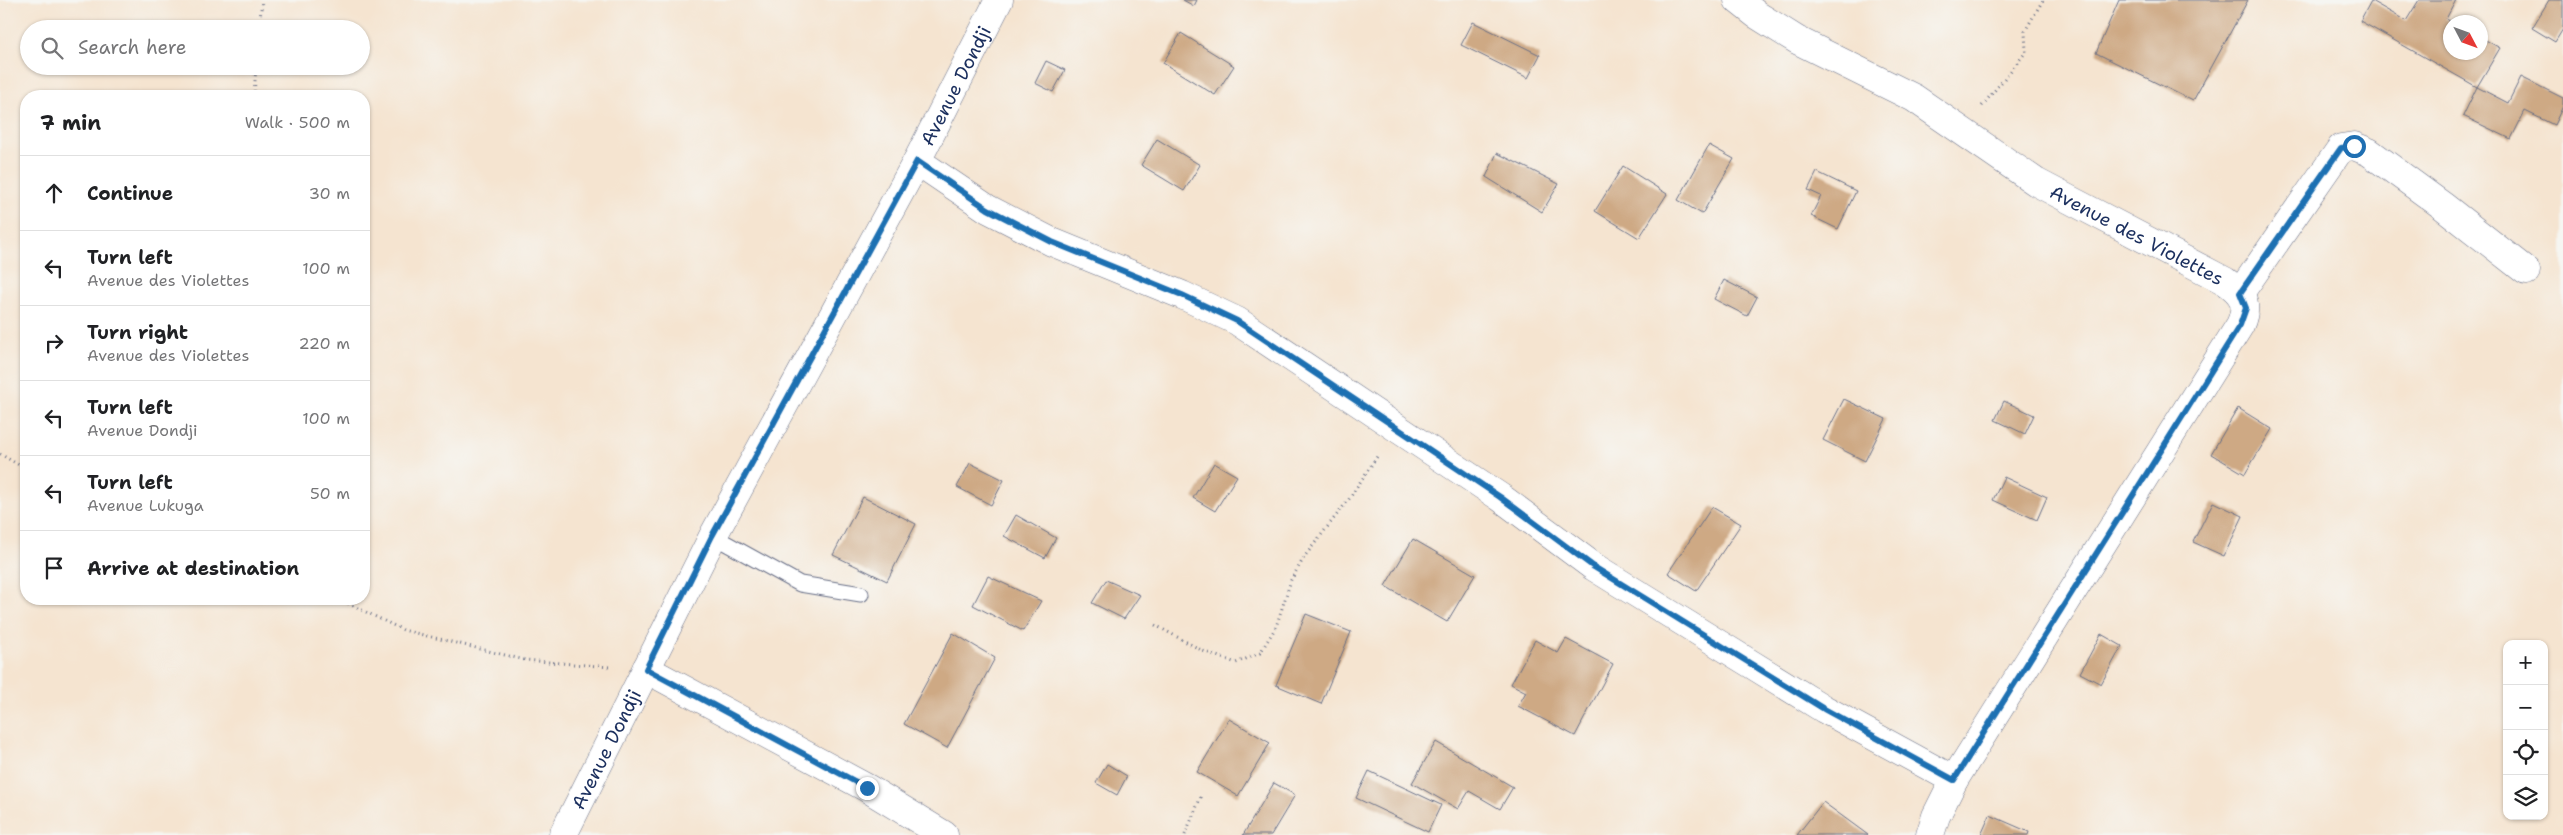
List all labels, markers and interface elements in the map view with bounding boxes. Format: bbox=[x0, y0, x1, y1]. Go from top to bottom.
north arrow bbox=[2443, 15, 2488, 60]
search box bbox=[20, 20, 370, 75]
street label: Avenue Dondji bbox=[915, 22, 997, 150]
icon: search bbox=[38, 34, 66, 62]
text: Search here bbox=[78, 35, 187, 60]
text: 7 min bbox=[40, 109, 101, 137]
text: Walk · 500 m bbox=[245, 112, 350, 133]
route start bbox=[2343, 135, 2366, 158]
icon: ahead bbox=[40, 179, 68, 207]
street label: Avenue des Violettes bbox=[2045, 179, 2228, 291]
text: Continue bbox=[87, 181, 173, 206]
text: 30 m bbox=[309, 183, 350, 204]
text: Turn left bbox=[87, 245, 173, 270]
icon: left bbox=[40, 254, 68, 282]
text: 100 m bbox=[302, 258, 350, 279]
text: Avenue des Violettes bbox=[87, 270, 249, 291]
text: Turn right bbox=[87, 320, 188, 345]
icon: right bbox=[40, 329, 68, 357]
text: 220 m bbox=[298, 333, 350, 354]
text: Avenue des Violettes bbox=[87, 345, 249, 366]
text: Turn left bbox=[87, 395, 173, 420]
icon: left bbox=[40, 404, 68, 432]
text: 100 m bbox=[302, 408, 350, 429]
text: Avenue Dondji bbox=[87, 420, 198, 441]
text: Turn left bbox=[87, 470, 173, 495]
icon: left bbox=[40, 479, 68, 507]
text: 50 m bbox=[310, 483, 350, 504]
text: Avenue Lukuga bbox=[87, 495, 204, 516]
icon: arrive bbox=[40, 554, 68, 582]
text: Arrive at destination bbox=[87, 556, 299, 581]
map controls bbox=[2503, 640, 2548, 820]
button: + bbox=[2503, 640, 2548, 685]
street label: Avenue Dondji bbox=[566, 685, 647, 814]
button: − bbox=[2503, 685, 2548, 730]
button: locate bbox=[2503, 730, 2548, 775]
button: layers bbox=[2503, 775, 2548, 820]
route end bbox=[856, 777, 879, 800]

